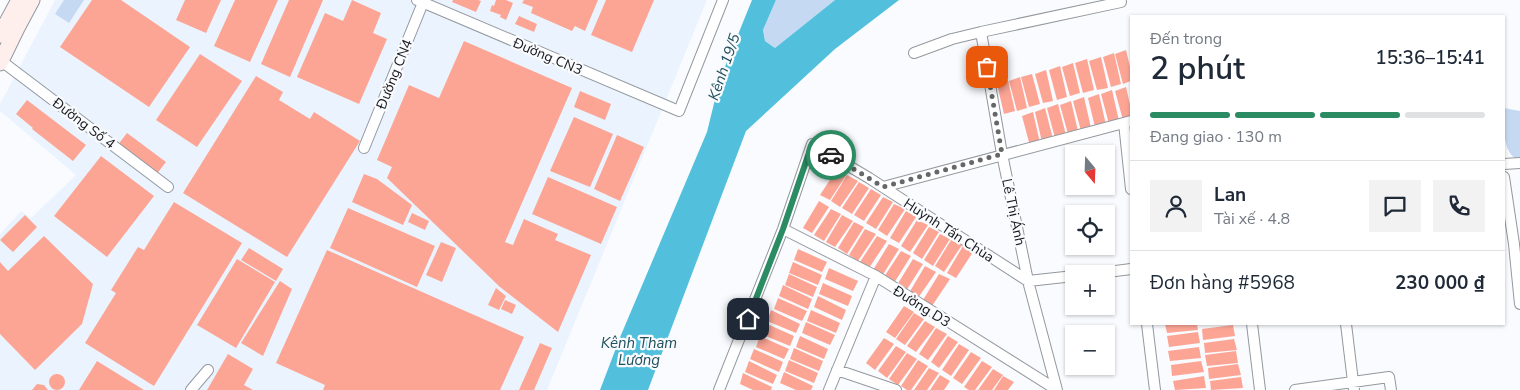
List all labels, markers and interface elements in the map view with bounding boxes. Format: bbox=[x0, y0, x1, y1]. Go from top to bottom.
text: Đến trong bbox=[1150, 28, 1222, 50]
water label: Kênh 19/5 bbox=[703, 31, 745, 103]
street label: Đường CN3 bbox=[509, 33, 586, 80]
street label: Đường CN4 bbox=[371, 36, 417, 113]
text: 15:36–15:41 bbox=[1375, 45, 1485, 71]
pin bbox=[966, 46, 1008, 88]
text: 2 phút bbox=[1150, 47, 1245, 90]
icon: bag bbox=[973, 53, 1001, 81]
street label: Đường Số 4 bbox=[48, 93, 119, 153]
text: Đang giao · 130 m bbox=[1150, 126, 1282, 148]
courier bbox=[806, 130, 856, 180]
icon: car bbox=[817, 141, 845, 169]
north arrow bbox=[1065, 145, 1115, 195]
map controls bbox=[1065, 145, 1115, 375]
street label: Lê Thị Ánh bbox=[997, 177, 1030, 247]
button: person bbox=[1150, 180, 1202, 232]
button: chat bbox=[1369, 180, 1421, 232]
button: phone bbox=[1433, 180, 1485, 232]
text: Lan bbox=[1214, 182, 1246, 208]
street label: Huỳnh Tấn Chùa bbox=[900, 194, 998, 267]
button: locate bbox=[1065, 205, 1115, 255]
text: Tài xế · 4.8 bbox=[1214, 208, 1290, 230]
button: + bbox=[1065, 265, 1115, 315]
text: Đơn hàng #5968 bbox=[1150, 270, 1295, 296]
text: 230 000 ₫ bbox=[1395, 270, 1485, 296]
street label: Đường D3 bbox=[888, 281, 954, 332]
pin bbox=[727, 298, 769, 340]
icon: home bbox=[734, 305, 762, 333]
button: − bbox=[1065, 325, 1115, 375]
water label: Kênh Tham Lương bbox=[601, 333, 677, 370]

